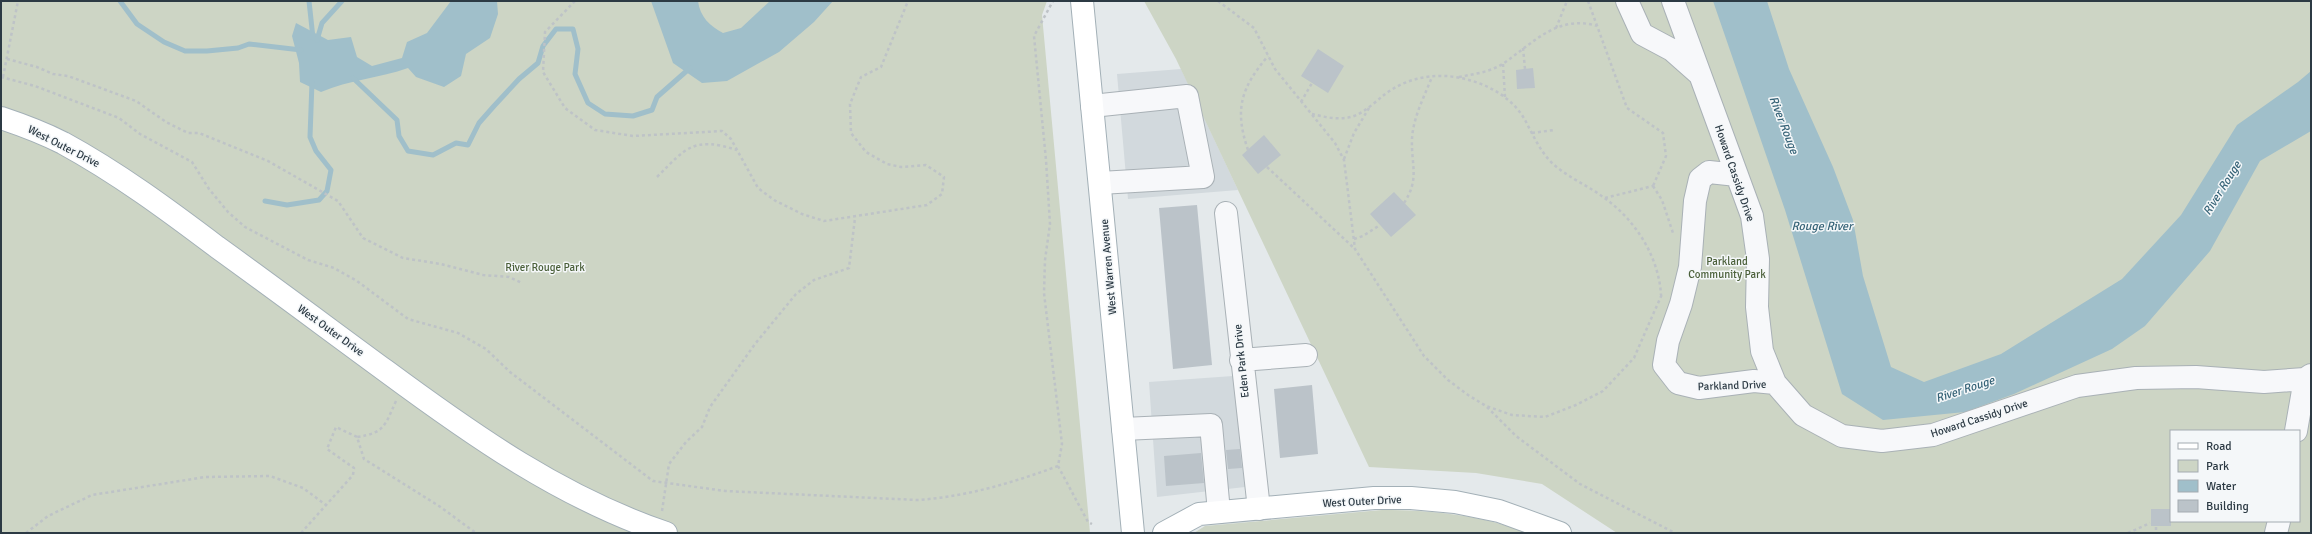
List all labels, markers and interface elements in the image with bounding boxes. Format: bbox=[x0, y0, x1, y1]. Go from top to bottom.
water label: River Rouge bbox=[1766, 94, 1802, 157]
street label: West Outer Drive bbox=[26, 123, 102, 170]
street label: Howard Cassidy Drive bbox=[1712, 123, 1757, 223]
water label: River Rouge bbox=[2200, 158, 2245, 218]
street label: West Warren Avenue bbox=[1098, 218, 1119, 315]
water label: Rouge River bbox=[1792, 219, 1854, 234]
park label: Parkland Community Park bbox=[1688, 255, 1766, 281]
park label: River Rouge Park bbox=[505, 261, 585, 274]
street label: West Outer Drive bbox=[295, 302, 367, 359]
street label: Eden Park Drive bbox=[1231, 323, 1252, 398]
water label: River Rouge bbox=[1934, 373, 1997, 406]
street label: Parkland Drive bbox=[1697, 378, 1767, 393]
street label: Howard Cassidy Drive bbox=[1929, 397, 2029, 440]
legend bbox=[2170, 430, 2300, 522]
text: Road bbox=[2206, 439, 2232, 454]
text: Park bbox=[2206, 459, 2229, 474]
text: Water bbox=[2206, 479, 2237, 494]
street label: West Outer Drive bbox=[1322, 493, 1402, 510]
text: Building bbox=[2206, 499, 2249, 514]

